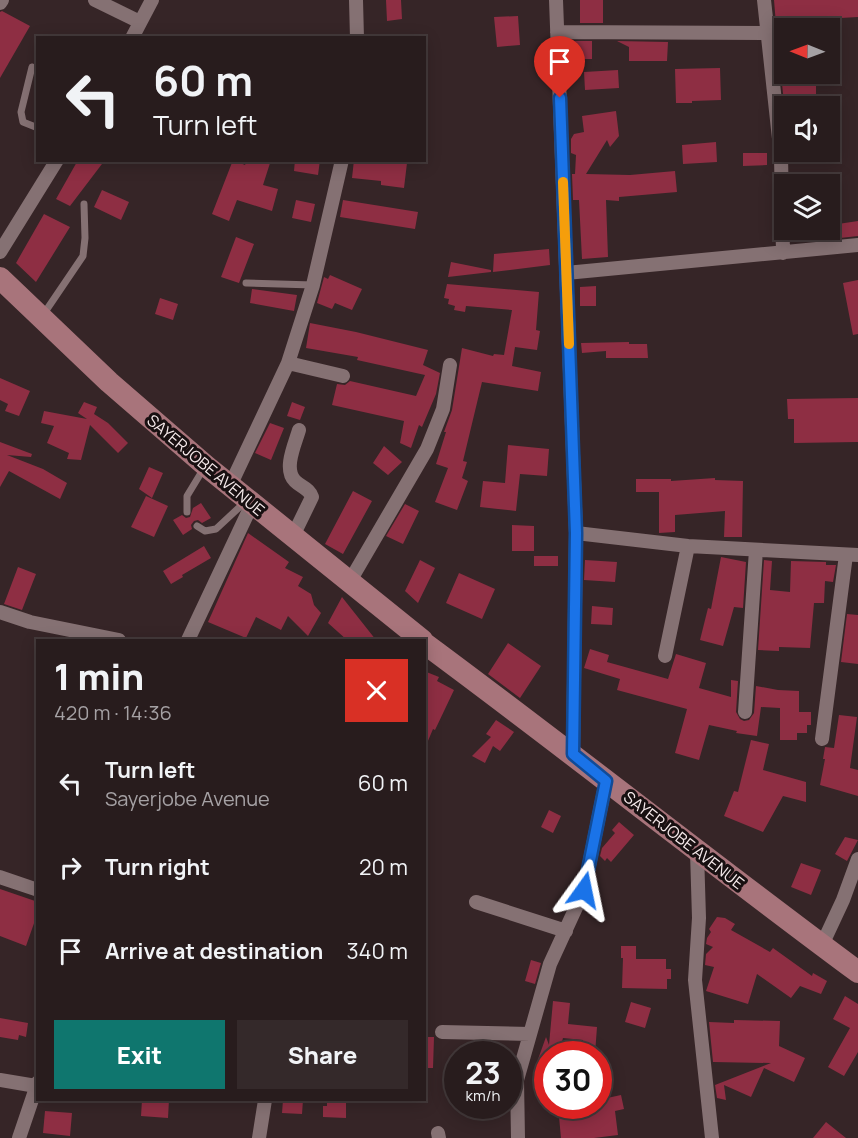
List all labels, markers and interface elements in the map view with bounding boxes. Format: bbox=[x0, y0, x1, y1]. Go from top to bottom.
north arrow bbox=[774, 18, 840, 84]
map controls bbox=[774, 18, 840, 240]
pin bbox=[534, 36, 585, 98]
icon: arrive bbox=[543, 45, 576, 78]
text: 60 m bbox=[153, 51, 253, 109]
icon: left bbox=[54, 60, 132, 138]
button: sound bbox=[774, 96, 840, 162]
text: Turn left bbox=[153, 106, 257, 143]
button: layers bbox=[774, 174, 840, 240]
street label: SAYERJOBE AVENUE bbox=[142, 409, 270, 521]
text: 1 min bbox=[54, 652, 144, 701]
button: close bbox=[345, 659, 408, 722]
text: 420 m · 14:36 bbox=[54, 699, 172, 726]
text: Turn left bbox=[105, 755, 195, 785]
icon: left bbox=[54, 767, 87, 800]
text: 60 m bbox=[358, 768, 408, 798]
text: Sayerjobe Avenue bbox=[105, 785, 270, 812]
street label: SAYERJOBE AVENUE bbox=[619, 786, 749, 894]
icon: right bbox=[54, 851, 87, 884]
text: Turn right bbox=[105, 852, 210, 882]
text: 20 m bbox=[359, 852, 408, 882]
position arrow bbox=[552, 858, 616, 922]
icon: arrive bbox=[54, 935, 87, 968]
text: Arrive at destination bbox=[105, 936, 323, 966]
text: 340 m bbox=[346, 936, 408, 966]
button: Exit bbox=[54, 1020, 225, 1089]
button: Share bbox=[237, 1020, 408, 1089]
speed limit sign: 30 bbox=[534, 1041, 612, 1119]
text: 23 bbox=[465, 1052, 501, 1093]
text: km/h bbox=[466, 1085, 500, 1106]

